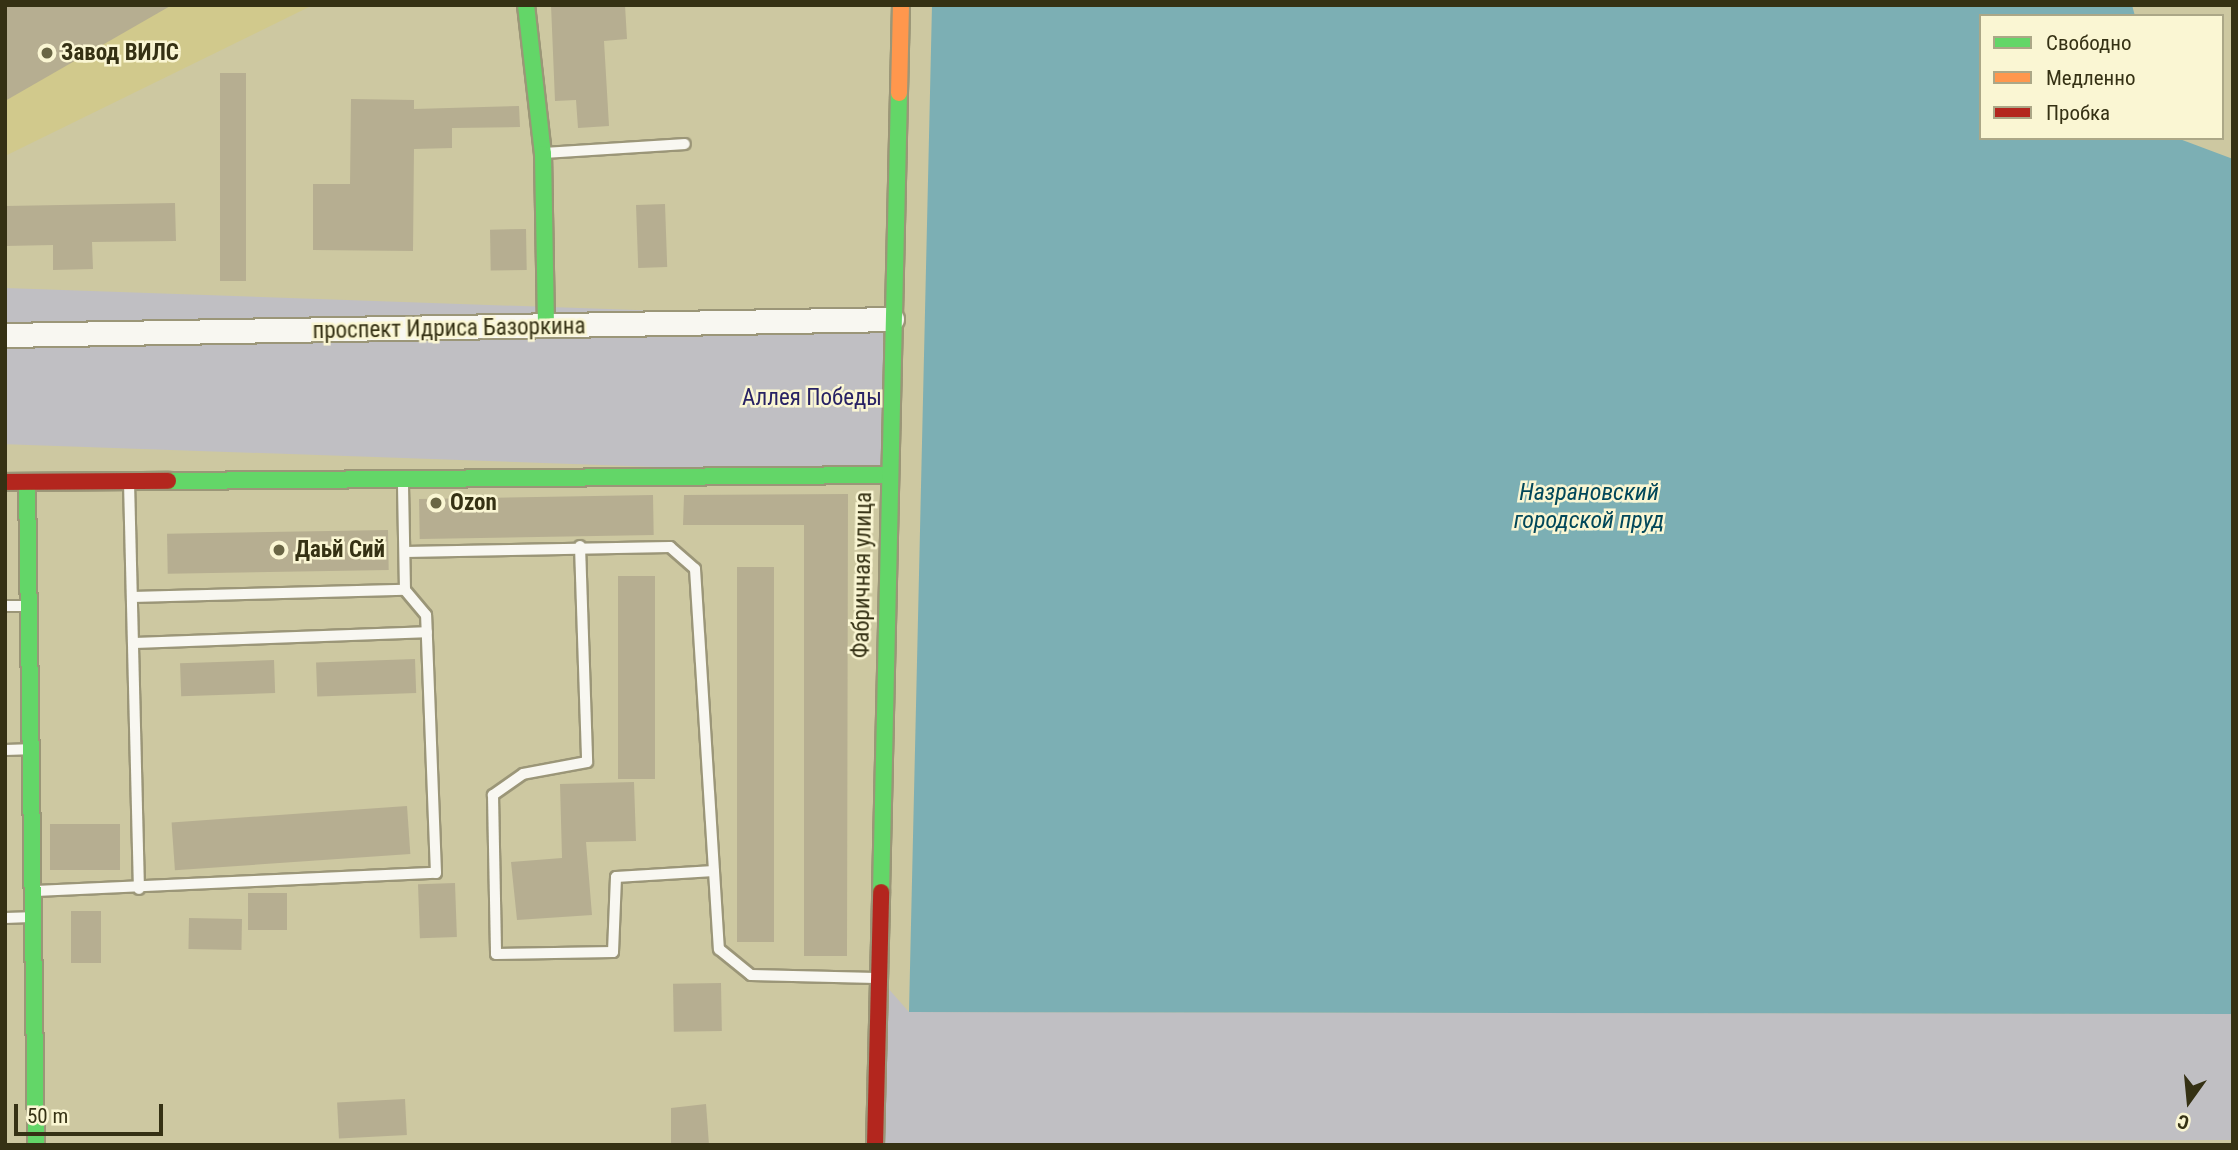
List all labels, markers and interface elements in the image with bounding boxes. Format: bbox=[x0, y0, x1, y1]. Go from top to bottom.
legend bbox=[1979, 14, 2224, 140]
text: Свободно bbox=[2046, 31, 2132, 55]
place label: Завод ВИЛС bbox=[61, 39, 179, 67]
marker: Завод ВИЛС bbox=[39, 45, 55, 61]
text: Медленно bbox=[2046, 66, 2135, 90]
text: Пробка bbox=[2046, 101, 2110, 125]
street label: проспект Идриса Базоркина bbox=[312, 313, 586, 345]
park label: Аллея Победы bbox=[742, 384, 882, 412]
water label: Назрановский городской пруд bbox=[1514, 479, 1664, 535]
place label: Ozon bbox=[450, 489, 497, 517]
street label: Фабричная улица bbox=[848, 492, 878, 658]
marker: Ozon bbox=[428, 495, 444, 511]
place label: Даьй Сий bbox=[295, 536, 385, 564]
marker: Даьй Сий bbox=[269, 540, 289, 560]
north arrow bbox=[2154, 1066, 2224, 1136]
scale bar bbox=[18, 1090, 166, 1134]
text: 50 m bbox=[27, 1104, 68, 1128]
text: С bbox=[2175, 1109, 2192, 1134]

